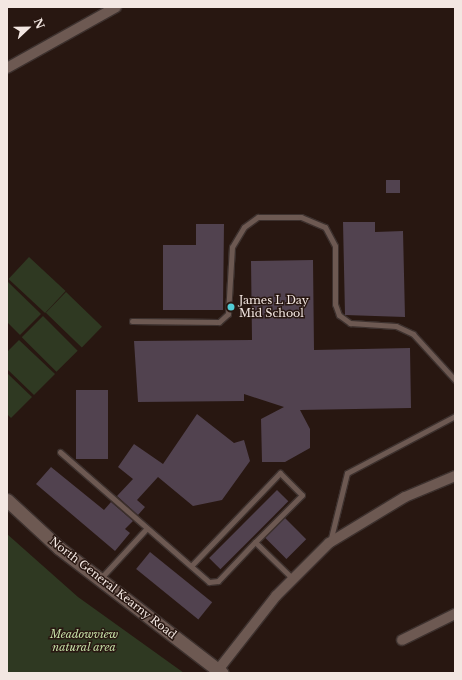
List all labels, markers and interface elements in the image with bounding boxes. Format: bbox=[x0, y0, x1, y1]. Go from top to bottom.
north arrow bbox=[8, 8, 48, 48]
text: N bbox=[31, 16, 48, 31]
place label: James L Day Mid School bbox=[239, 294, 309, 320]
marker: James L Day Mid School bbox=[226, 302, 236, 312]
street label: North General Kearny Road bbox=[47, 534, 179, 642]
park label: Meadowview natural area bbox=[50, 628, 118, 654]

